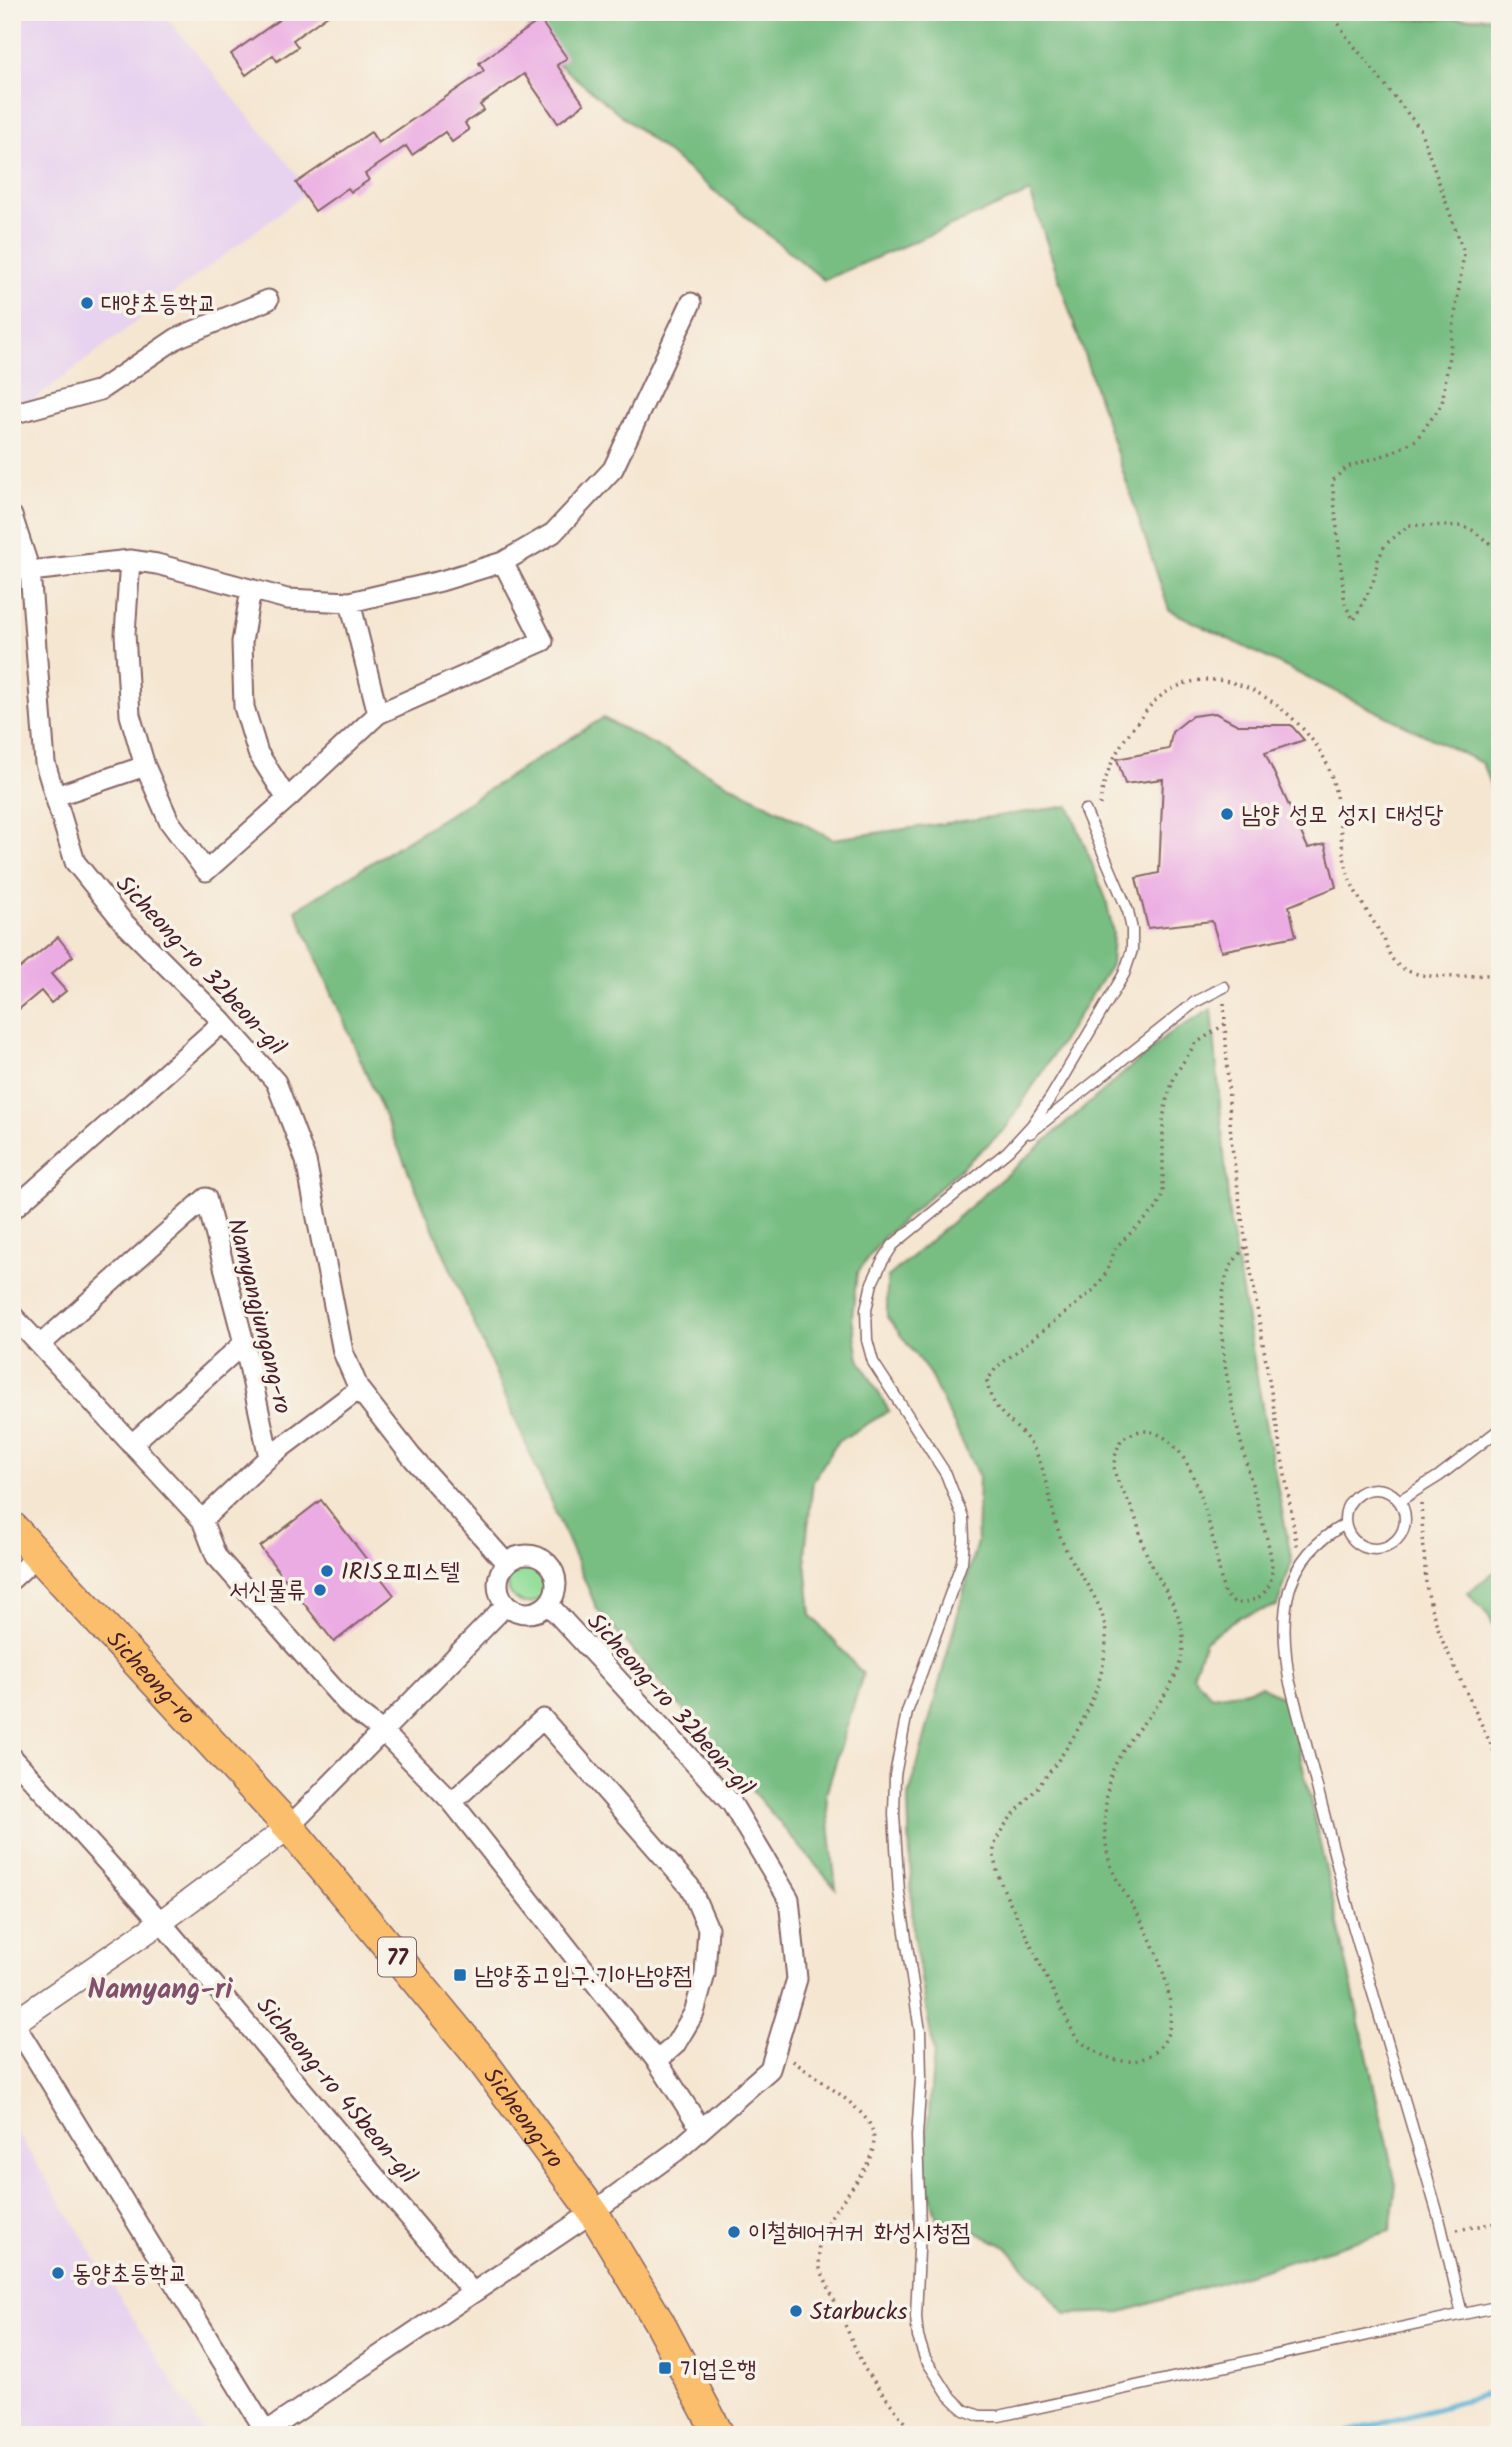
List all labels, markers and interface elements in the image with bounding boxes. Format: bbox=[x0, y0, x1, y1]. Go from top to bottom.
place label: 대양초등학교 bbox=[101, 285, 217, 324]
marker: 대양초등학교 bbox=[79, 295, 95, 311]
place label: 남양 성모 성지 대성당 bbox=[1241, 796, 1444, 835]
marker: 남양 성모 성지 대성당 bbox=[1219, 806, 1235, 822]
street label: Sicheong-ro 32beon-gil bbox=[105, 866, 295, 1066]
street label: Namyangjungang-ro bbox=[215, 1214, 302, 1418]
place label: IRIS오피스텔 bbox=[341, 1553, 460, 1592]
marker: IRIS오피스텔 bbox=[319, 1563, 335, 1579]
place label: 서신물류 bbox=[229, 1572, 306, 1611]
marker: 서신물류 bbox=[312, 1582, 328, 1598]
street label: Sicheong-ro 32beon-gil bbox=[576, 1604, 763, 1806]
street label: Sicheong-ro bbox=[96, 1622, 204, 1735]
road number: 77 bbox=[378, 1938, 416, 1976]
place label: 남양중고입구.기아남양점 bbox=[474, 1957, 692, 1996]
marker: 남양중고입구.기아남양점 bbox=[452, 1967, 468, 1983]
district label: Namyang-ri bbox=[88, 1968, 233, 2013]
street label: Sicheong-ro 45beon-gil bbox=[246, 1989, 426, 2193]
street label: Sicheong-ro bbox=[472, 2059, 573, 2178]
place label: 이철헤어커커 화성시청점 bbox=[748, 2214, 970, 2253]
marker: 이철헤어커커 화성시청점 bbox=[726, 2224, 742, 2240]
place label: 동양초등학교 bbox=[72, 2255, 188, 2294]
marker: 동양초등학교 bbox=[50, 2265, 66, 2281]
place label: Starbucks bbox=[810, 2293, 908, 2332]
marker: Starbucks bbox=[788, 2303, 804, 2319]
place label: 기업은행 bbox=[679, 2350, 756, 2389]
marker: 기업은행 bbox=[657, 2360, 673, 2376]

